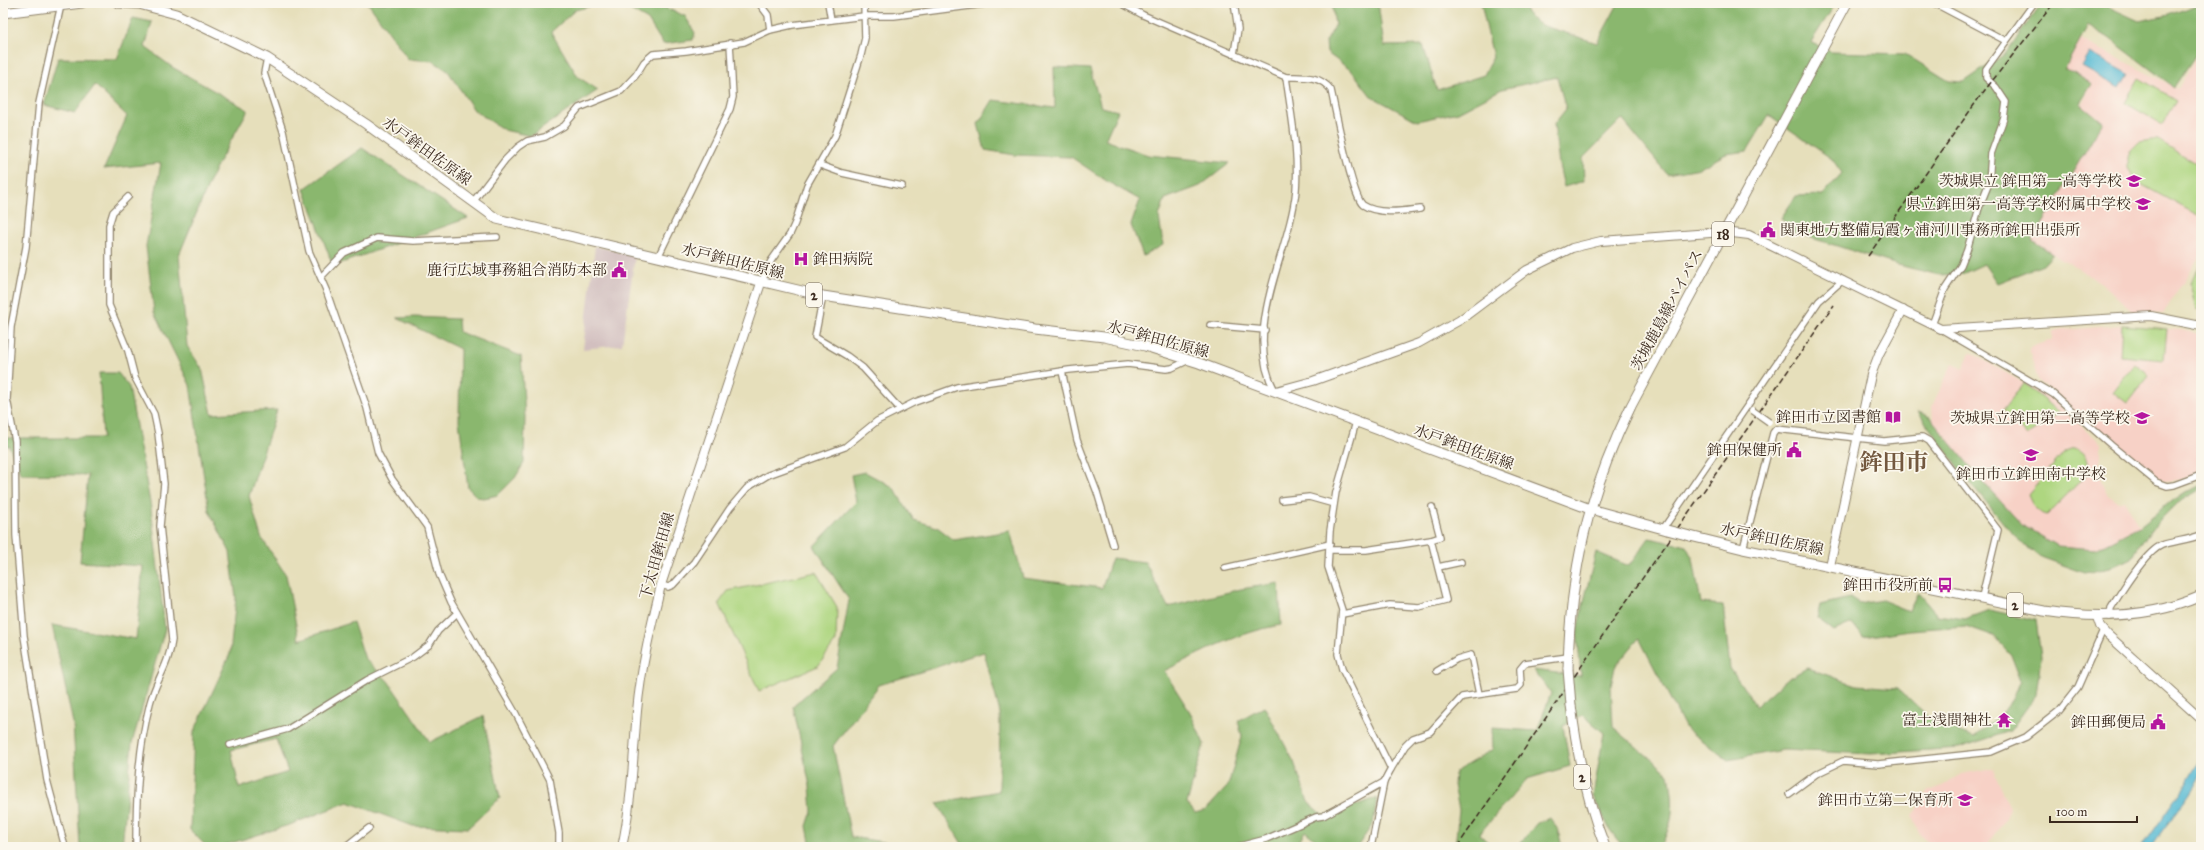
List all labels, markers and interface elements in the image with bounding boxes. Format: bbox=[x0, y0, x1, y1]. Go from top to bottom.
street label: 水戸鉾田佐原線 bbox=[379, 113, 475, 189]
place label: 茨城県立 鉾田第一高等学校 bbox=[1939, 172, 2122, 190]
school or university icon: 茨城県立 鉾田第一高等学校 bbox=[2125, 172, 2143, 190]
place label: 県立鉾田第一高等学校附属中学校 bbox=[1906, 195, 2131, 213]
school or university icon: 県立鉾田第一高等学校附属中学校 bbox=[2134, 195, 2152, 213]
public building icon: 関東地方整備局霞ヶ浦河川事務所鉾田出張所 bbox=[1759, 221, 1777, 239]
place label: 関東地方整備局霞ヶ浦河川事務所鉾田出張所 bbox=[1780, 221, 2080, 239]
road number: 18 bbox=[1712, 222, 1734, 246]
street label: 水戸鉾田佐原線 bbox=[680, 240, 786, 282]
street label: 茨城鹿島線バイパス bbox=[1627, 246, 1707, 374]
hospital icon: 鉾田病院 bbox=[792, 250, 810, 268]
place label: 鉾田病院 bbox=[813, 250, 873, 268]
place label: 鹿行広域事務組合消防本部 bbox=[427, 261, 607, 279]
public building icon: 鹿行広域事務組合消防本部 bbox=[610, 261, 628, 279]
road number: 2 bbox=[806, 283, 822, 307]
street label: 水戸鉾田佐原線 bbox=[1105, 317, 1211, 361]
place label: 鉾田市立図書館 bbox=[1776, 408, 1881, 426]
library icon: 鉾田市立図書館 bbox=[1884, 408, 1902, 426]
place label: 茨城県立鉾田第二高等学校 bbox=[1950, 409, 2130, 427]
school or university icon: 茨城県立鉾田第二高等学校 bbox=[2133, 409, 2151, 427]
street label: 水戸鉾田佐原線 bbox=[1412, 421, 1516, 473]
place label: 鉾田保健所 bbox=[1707, 441, 1782, 459]
public building icon: 鉾田保健所 bbox=[1785, 441, 1803, 459]
school or university icon: 鉾田市立鉾田南中学校 bbox=[2022, 446, 2040, 464]
district label: 鉾田市 bbox=[1860, 448, 1929, 476]
place label: 鉾田市立鉾田南中学校 bbox=[1956, 465, 2106, 483]
street label: 下太田鉾田線 bbox=[636, 510, 678, 602]
street label: 水戸鉾田佐原線 bbox=[1719, 519, 1825, 559]
place label: 鉾田市役所前 bbox=[1843, 576, 1933, 594]
bus stop icon: 鉾田市役所前 bbox=[1936, 576, 1954, 594]
road number: 2 bbox=[2007, 593, 2023, 617]
place label: 富士浅間神社 bbox=[1902, 711, 1992, 729]
temple icon: 富士浅間神社 bbox=[1995, 711, 2013, 729]
place label: 鉾田郵便局 bbox=[2071, 713, 2146, 731]
public building icon: 鉾田郵便局 bbox=[2149, 713, 2167, 731]
road number: 2 bbox=[1574, 765, 1590, 789]
place label: 鉾田市立第二保育所 bbox=[1818, 791, 1953, 809]
school or university icon: 鉾田市立第二保育所 bbox=[1956, 791, 1974, 809]
scale bar bbox=[2050, 798, 2137, 824]
text: 100 m bbox=[2056, 805, 2087, 819]

